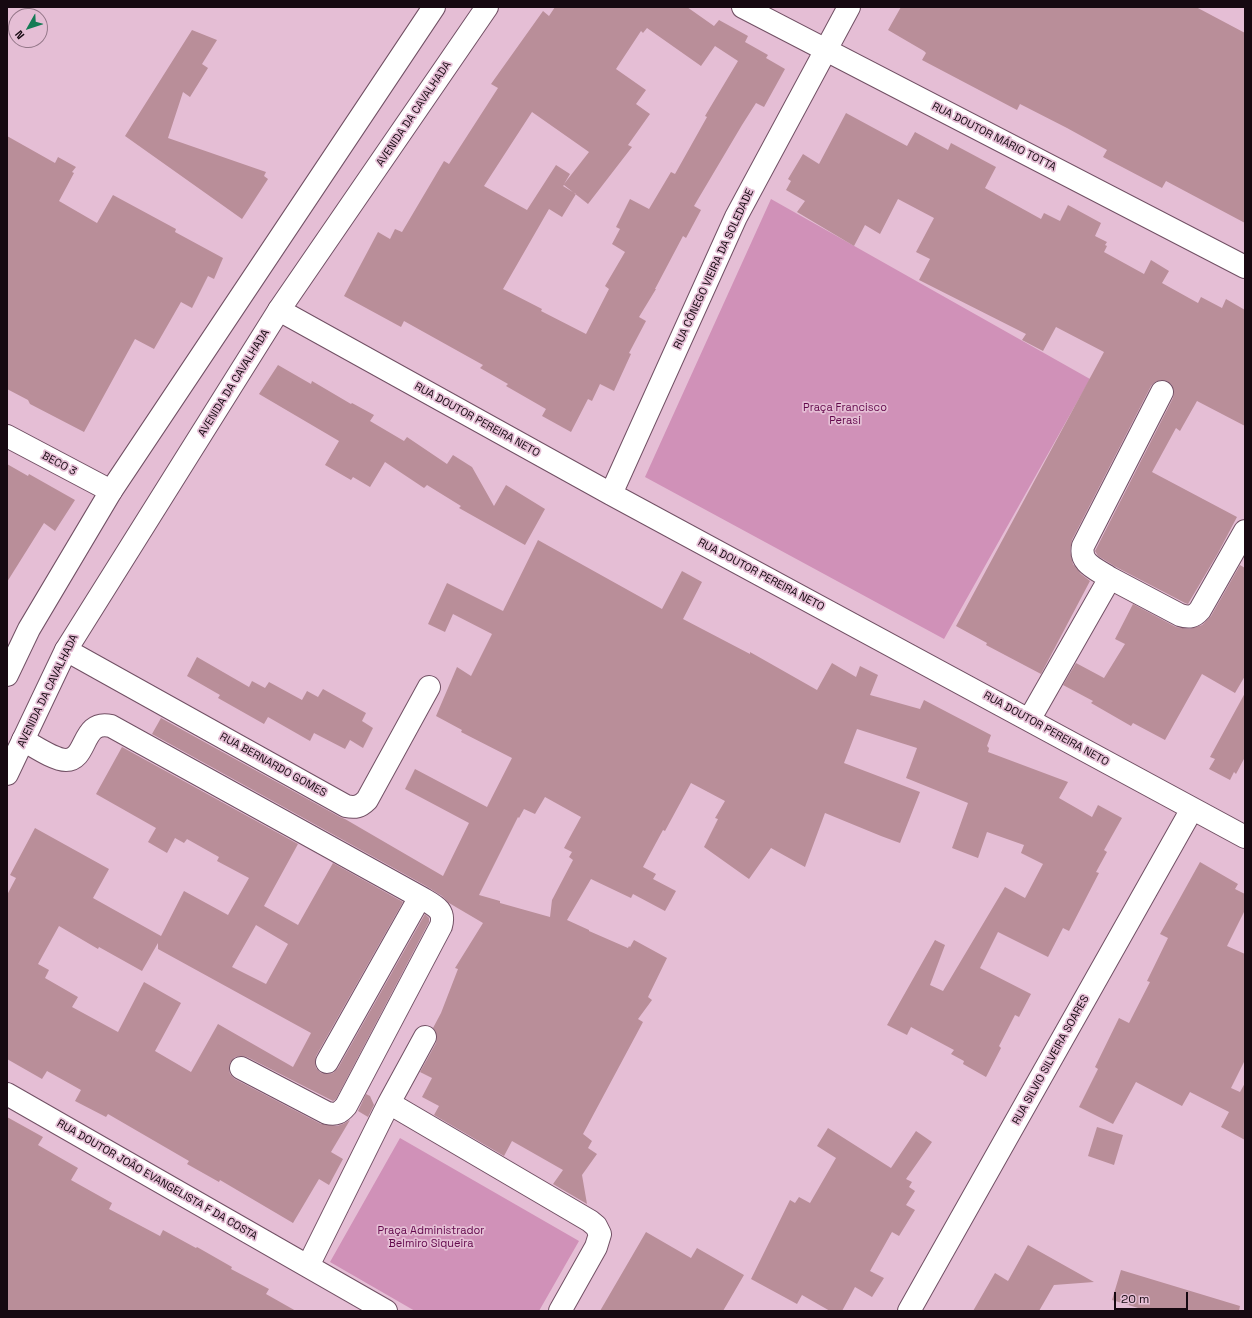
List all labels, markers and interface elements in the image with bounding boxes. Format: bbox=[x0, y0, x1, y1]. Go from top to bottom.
north arrow bbox=[8, 8, 48, 48]
text: N bbox=[12, 28, 27, 42]
street label: AVENIDA DA CAVALHADA bbox=[374, 59, 454, 169]
street label: RUA DOUTOR MÁRIO TOTTA bbox=[930, 100, 1058, 174]
street label: RUA CÔNEGO VIEIRA DA SOLEDADE bbox=[671, 187, 757, 351]
street label: AVENIDA DA CAVALHADA bbox=[196, 327, 272, 439]
street label: RUA DOUTOR PEREIRA NETO bbox=[412, 380, 542, 460]
park label: Praça Francisco Perasi bbox=[803, 401, 887, 427]
street label: BECO 3 bbox=[39, 449, 79, 479]
street label: RUA DOUTOR PEREIRA NETO bbox=[695, 536, 827, 614]
street label: AVENIDA DA CAVALHADA bbox=[15, 632, 81, 750]
street label: RUA DOUTOR PEREIRA NETO bbox=[981, 689, 1111, 769]
street label: RUA BERNARDO GOMES bbox=[217, 730, 329, 800]
street label: RUA SILVIO SILVEIRA SOARES bbox=[1010, 993, 1092, 1127]
street label: RUA DOUTOR JOÃO EVANGELISTA F DA COSTA bbox=[54, 1117, 260, 1243]
park label: Praça Administrador Belmiro Siqueira bbox=[378, 1224, 484, 1250]
scale bar bbox=[1116, 1284, 1190, 1310]
text: 20 m bbox=[1121, 1291, 1149, 1307]

